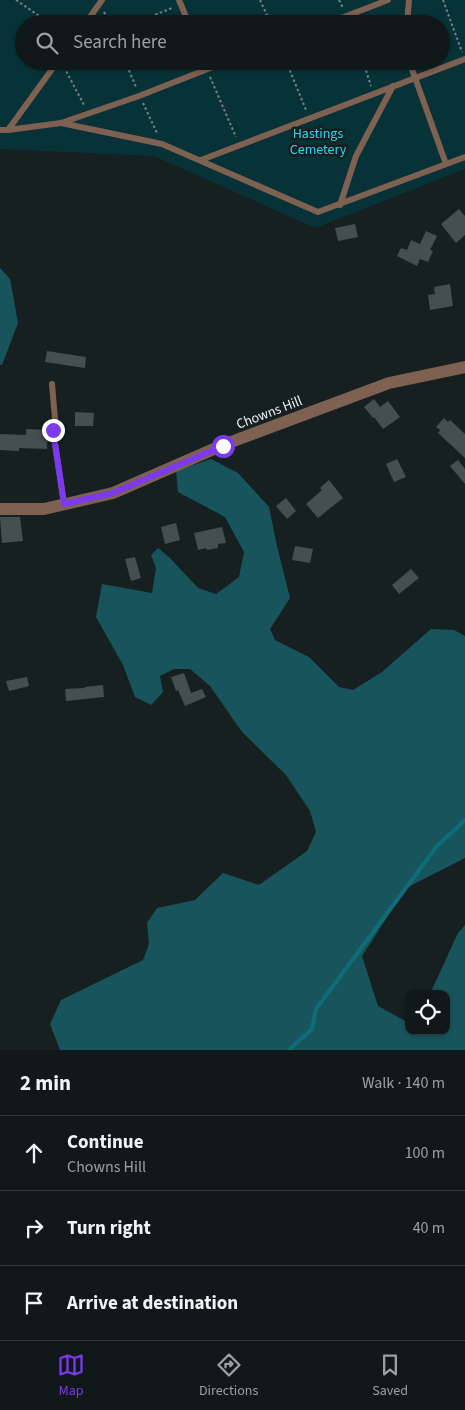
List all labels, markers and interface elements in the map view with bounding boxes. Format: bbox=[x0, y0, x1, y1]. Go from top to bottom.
search box bbox=[15, 15, 450, 70]
icon: search bbox=[33, 29, 61, 57]
text: Search here bbox=[73, 29, 167, 56]
park label: Hastings Cemetery bbox=[290, 124, 347, 160]
street label: Chowns Hill bbox=[233, 391, 306, 435]
route end bbox=[42, 419, 65, 442]
route start bbox=[212, 435, 235, 458]
map controls bbox=[405, 990, 450, 1035]
button: locate bbox=[405, 990, 450, 1035]
text: 2 min bbox=[20, 1068, 71, 1098]
text: Walk · 140 m bbox=[362, 1072, 445, 1094]
text: Continue bbox=[67, 1129, 144, 1156]
icon: ahead bbox=[20, 1139, 48, 1167]
text: 100 m bbox=[405, 1142, 445, 1164]
text: Chowns Hill bbox=[67, 1156, 146, 1178]
icon: right bbox=[20, 1214, 48, 1242]
text: Turn right bbox=[67, 1215, 151, 1242]
text: 40 m bbox=[413, 1217, 445, 1239]
icon: arrive bbox=[20, 1289, 48, 1317]
text: Arrive at destination bbox=[67, 1290, 238, 1317]
tab: Map bbox=[57, 1351, 85, 1401]
tab: Directions bbox=[199, 1351, 258, 1401]
tab: Saved bbox=[372, 1351, 408, 1401]

